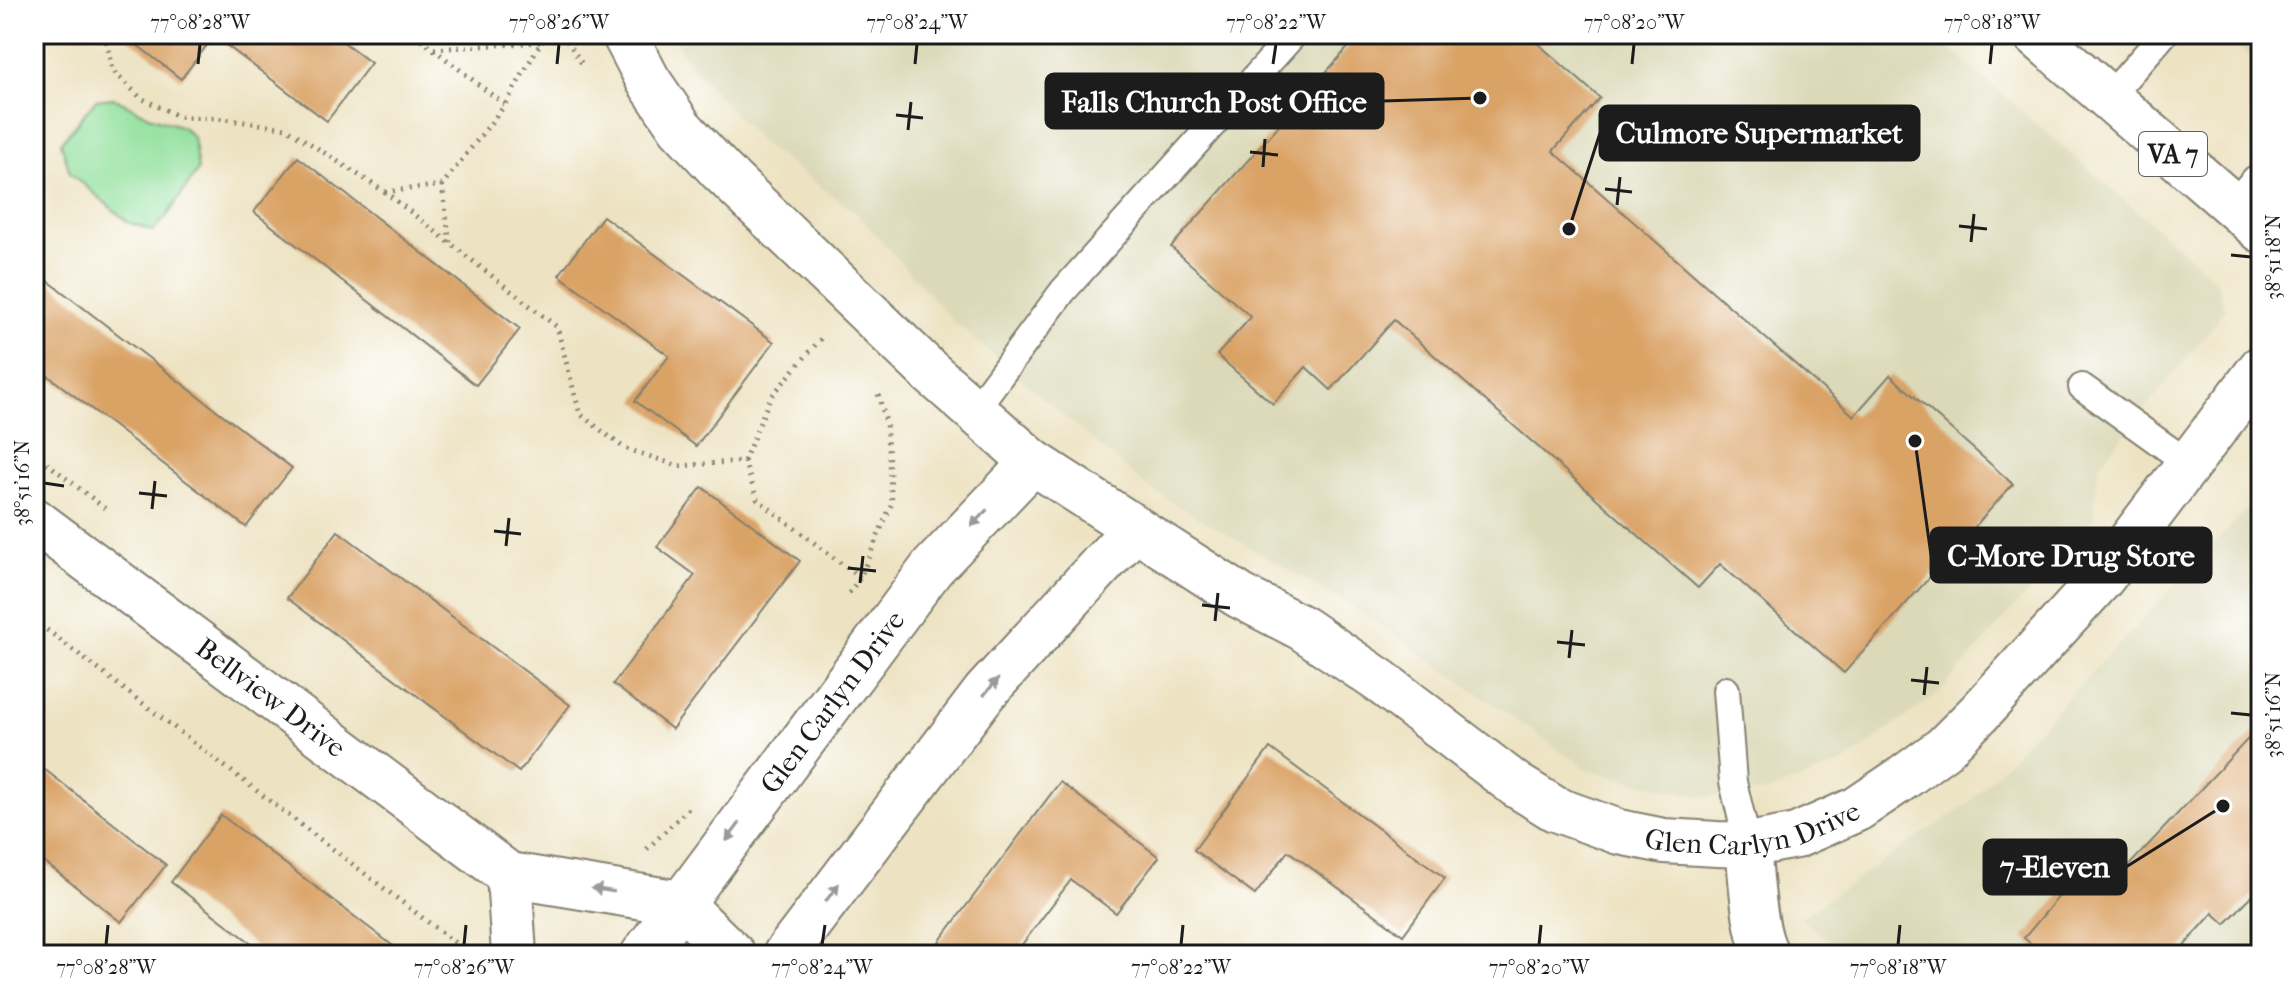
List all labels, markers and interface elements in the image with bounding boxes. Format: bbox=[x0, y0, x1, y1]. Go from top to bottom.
text: 77°08'28"W bbox=[150, 11, 251, 34]
text: 77°08'26"W bbox=[509, 11, 611, 34]
text: 77°08'24"W bbox=[866, 11, 969, 34]
text: 77°08'22"W bbox=[1226, 11, 1327, 34]
text: 77°08'20"W bbox=[1584, 11, 1686, 34]
text: 77°08'18"W bbox=[1944, 11, 2042, 34]
callout: Falls Church Post Office bbox=[1046, 74, 1383, 128]
text: Falls Church Post Office bbox=[1061, 85, 1367, 120]
callout: Culmore Supermarket bbox=[1600, 106, 1919, 160]
text: Culmore Supermarket bbox=[1615, 116, 1903, 151]
road number: VA 7 bbox=[2139, 132, 2207, 176]
text: 38°51'18"N bbox=[2262, 214, 2285, 300]
text: 38°51'16"N bbox=[11, 440, 34, 526]
one-way arrow bbox=[971, 508, 989, 527]
callout: C-More Drug Store bbox=[1931, 528, 2211, 582]
text: C-More Drug Store bbox=[1947, 539, 2195, 574]
street label: Glen Carlyn Drive bbox=[753, 604, 911, 800]
street label: Bellview Drive bbox=[190, 631, 352, 764]
text: 38°51'16"N bbox=[2262, 672, 2285, 758]
one-way arrow bbox=[981, 677, 999, 696]
street label: Glen Carlyn Drive bbox=[1642, 793, 1865, 862]
one-way arrow bbox=[725, 822, 741, 843]
callout: 7-Eleven bbox=[1984, 840, 2126, 894]
text: 7-Eleven bbox=[1999, 850, 2111, 885]
one-way arrow bbox=[824, 883, 840, 903]
one-way arrow bbox=[590, 884, 615, 896]
text: 77°08'28"W bbox=[56, 956, 157, 979]
text: 77°08'26"W bbox=[414, 956, 516, 979]
text: 77°08'24"W bbox=[771, 956, 874, 979]
text: 77°08'22"W bbox=[1131, 956, 1232, 979]
text: 77°08'20"W bbox=[1489, 956, 1591, 979]
text: 77°08'18"W bbox=[1850, 956, 1948, 979]

